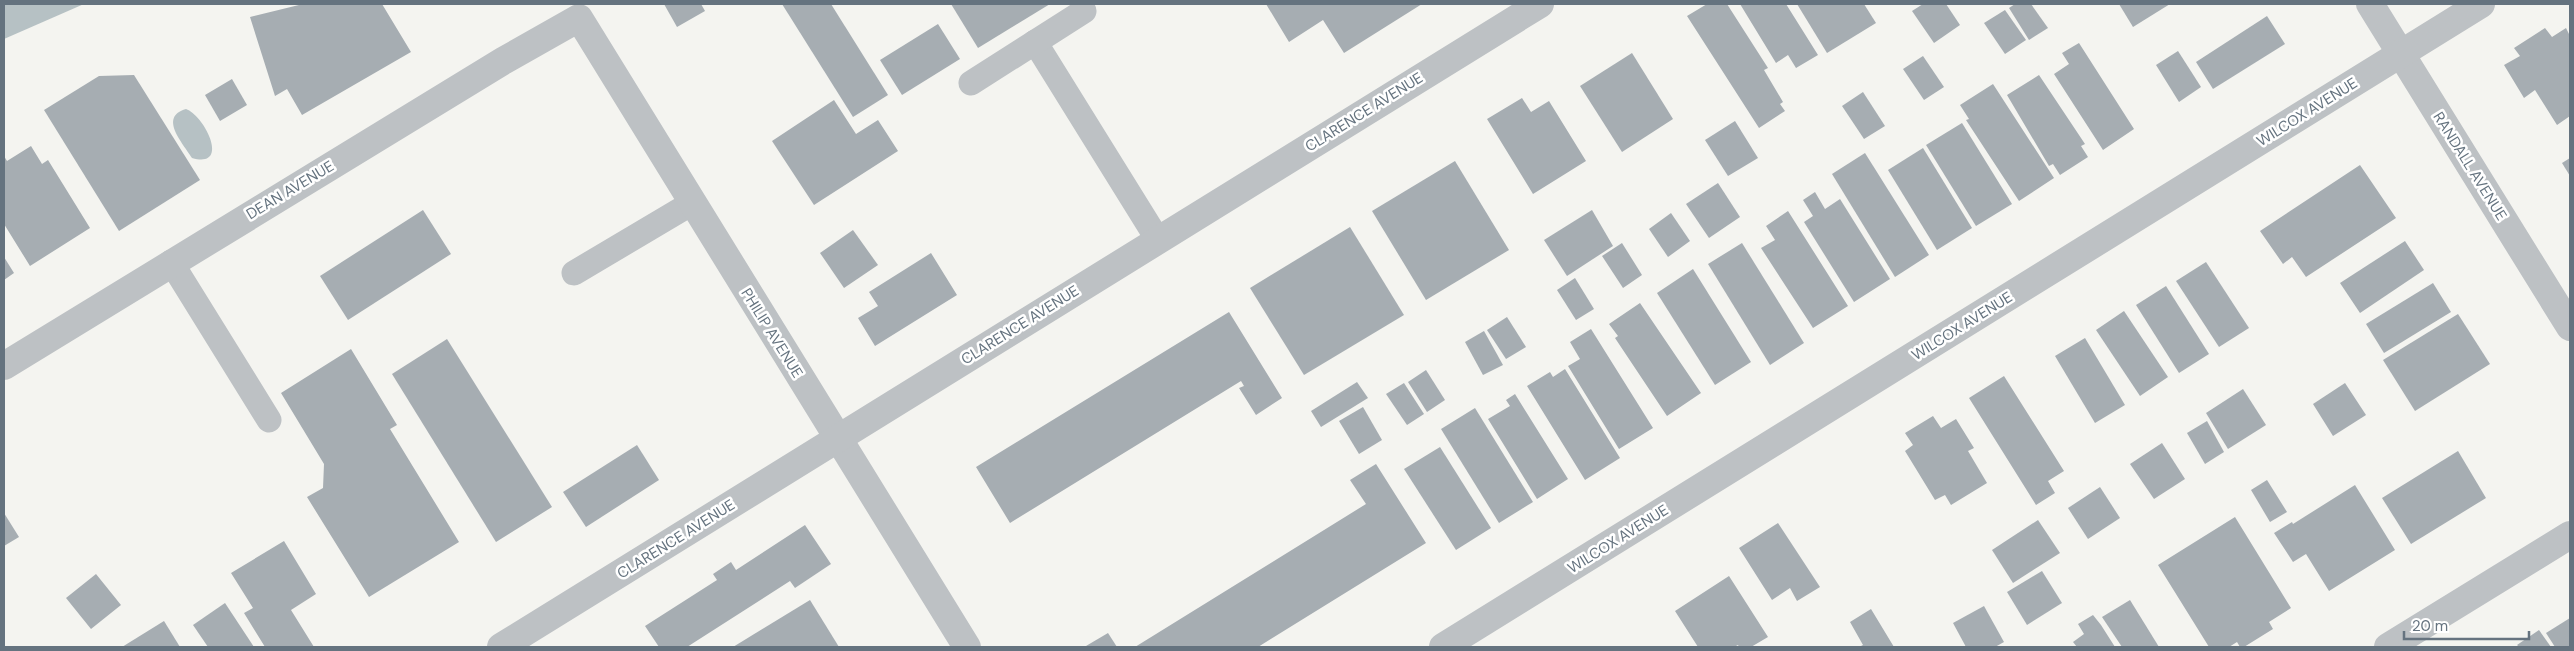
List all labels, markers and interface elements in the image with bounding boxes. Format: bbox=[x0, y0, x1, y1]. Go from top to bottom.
street label: CLARENCE AVENUE bbox=[1301, 68, 1427, 156]
street label: WILCOX AVENUE bbox=[2253, 73, 2361, 151]
street label: RANDALL AVENUE bbox=[2429, 108, 2511, 224]
street label: DEAN AVENUE bbox=[243, 156, 337, 224]
street label: CLARENCE AVENUE bbox=[957, 281, 1083, 369]
street label: PHILIP AVENUE bbox=[736, 284, 808, 382]
street label: WILCOX AVENUE bbox=[1908, 287, 2016, 365]
street label: CLARENCE AVENUE bbox=[613, 495, 739, 583]
street label: WILCOX AVENUE bbox=[1564, 500, 1672, 578]
scale bar bbox=[2404, 608, 2529, 640]
text: 20 m bbox=[2412, 616, 2448, 636]

